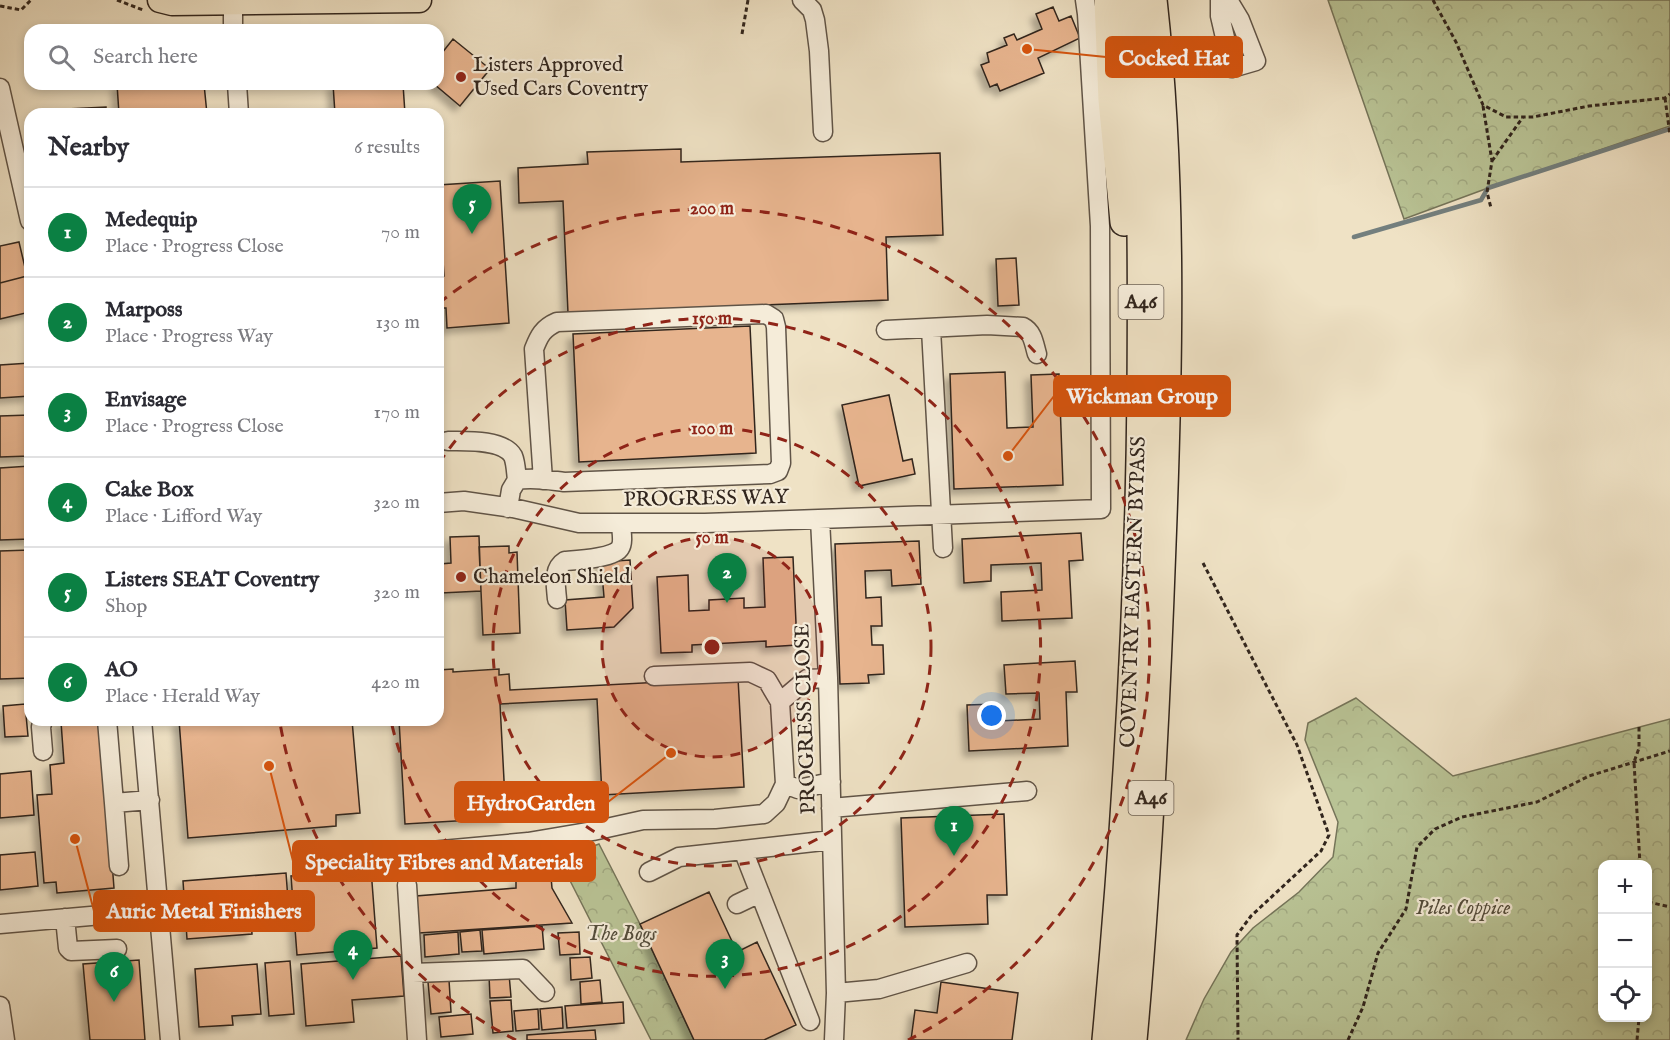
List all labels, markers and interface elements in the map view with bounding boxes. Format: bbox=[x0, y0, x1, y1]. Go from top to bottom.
search box bbox=[24, 24, 444, 90]
callout: Cocked Hat bbox=[1106, 37, 1242, 77]
icon: search bbox=[45, 41, 78, 74]
text: Search here bbox=[93, 43, 198, 71]
text: Cocked Hat bbox=[1118, 45, 1230, 73]
place label: Listers Approved Used Cars Coventry bbox=[473, 52, 649, 103]
marker: Listers Approved Used Cars Coventry bbox=[454, 70, 468, 84]
text: Nearby bbox=[48, 131, 129, 164]
text: 6 results bbox=[354, 135, 420, 160]
pin: 5 bbox=[452, 184, 492, 234]
text: 200 m bbox=[690, 198, 734, 221]
text: Medequip bbox=[105, 206, 197, 234]
text: 1 bbox=[64, 220, 71, 245]
text: 70 m bbox=[381, 220, 420, 245]
text: Place · Progress Close bbox=[105, 234, 284, 259]
road number: A46 bbox=[1118, 285, 1164, 319]
text: Marposs bbox=[105, 296, 183, 324]
text: 150 m bbox=[692, 308, 732, 331]
text: 2 bbox=[63, 310, 72, 335]
text: 130 m bbox=[375, 310, 420, 335]
text: Place · Progress Way bbox=[105, 324, 273, 349]
callout: Wickman Group bbox=[1054, 376, 1230, 416]
text: Wickman Group bbox=[1065, 383, 1218, 411]
text: Envisage bbox=[105, 386, 187, 414]
text: 3 bbox=[64, 400, 71, 425]
text: 170 m bbox=[374, 400, 420, 425]
text: Place · Progress Close bbox=[105, 414, 284, 439]
text: 100 m bbox=[691, 418, 733, 441]
street label: COVENTRY EASTERN BYPASS bbox=[1115, 436, 1153, 748]
text: Cake Box bbox=[105, 476, 194, 504]
street label: PROGRESS WAY bbox=[623, 484, 791, 514]
text: 4 bbox=[63, 490, 72, 515]
text: 320 m bbox=[374, 490, 420, 515]
text: Place · Lifford Way bbox=[105, 504, 262, 529]
text: 50 m bbox=[695, 527, 729, 550]
pin: 2 bbox=[708, 554, 746, 603]
place label: Chameleon Shield bbox=[473, 564, 631, 591]
text: Listers SEAT Coventry bbox=[105, 566, 319, 594]
marker: Chameleon Shield bbox=[454, 570, 468, 584]
text: 5 bbox=[64, 580, 71, 605]
text: 320 m bbox=[374, 580, 420, 605]
text: Shop bbox=[105, 594, 147, 619]
street label: PROGRESS CLOSE bbox=[789, 623, 823, 815]
centre of rings bbox=[702, 637, 722, 657]
text: AO bbox=[105, 656, 138, 684]
text: 6 bbox=[63, 670, 72, 695]
text: 420 m bbox=[371, 670, 420, 695]
text: Place · Herald Way bbox=[105, 684, 260, 709]
your location bbox=[977, 701, 1006, 730]
road number: A46 bbox=[1128, 781, 1174, 815]
callout: HydroGarden bbox=[455, 782, 608, 822]
text: HydroGarden bbox=[466, 790, 596, 818]
pin: 1 bbox=[934, 806, 974, 856]
callout: Speciality Fibres and Materials bbox=[293, 841, 595, 881]
text: Speciality Fibres and Materials bbox=[305, 849, 583, 877]
map controls bbox=[1598, 860, 1652, 1022]
button: + bbox=[1598, 860, 1652, 914]
callout: Auric Metal Finishers bbox=[94, 891, 314, 931]
park label: Piles Coppice bbox=[1416, 895, 1510, 922]
text: Auric Metal Finishers bbox=[105, 898, 302, 926]
button: − bbox=[1598, 914, 1652, 968]
park label: The Bogs bbox=[585, 921, 658, 948]
pin: 4 bbox=[334, 930, 372, 980]
pin: 3 bbox=[706, 940, 744, 989]
pin: 6 bbox=[94, 952, 134, 1002]
button: locate bbox=[1598, 968, 1652, 1022]

